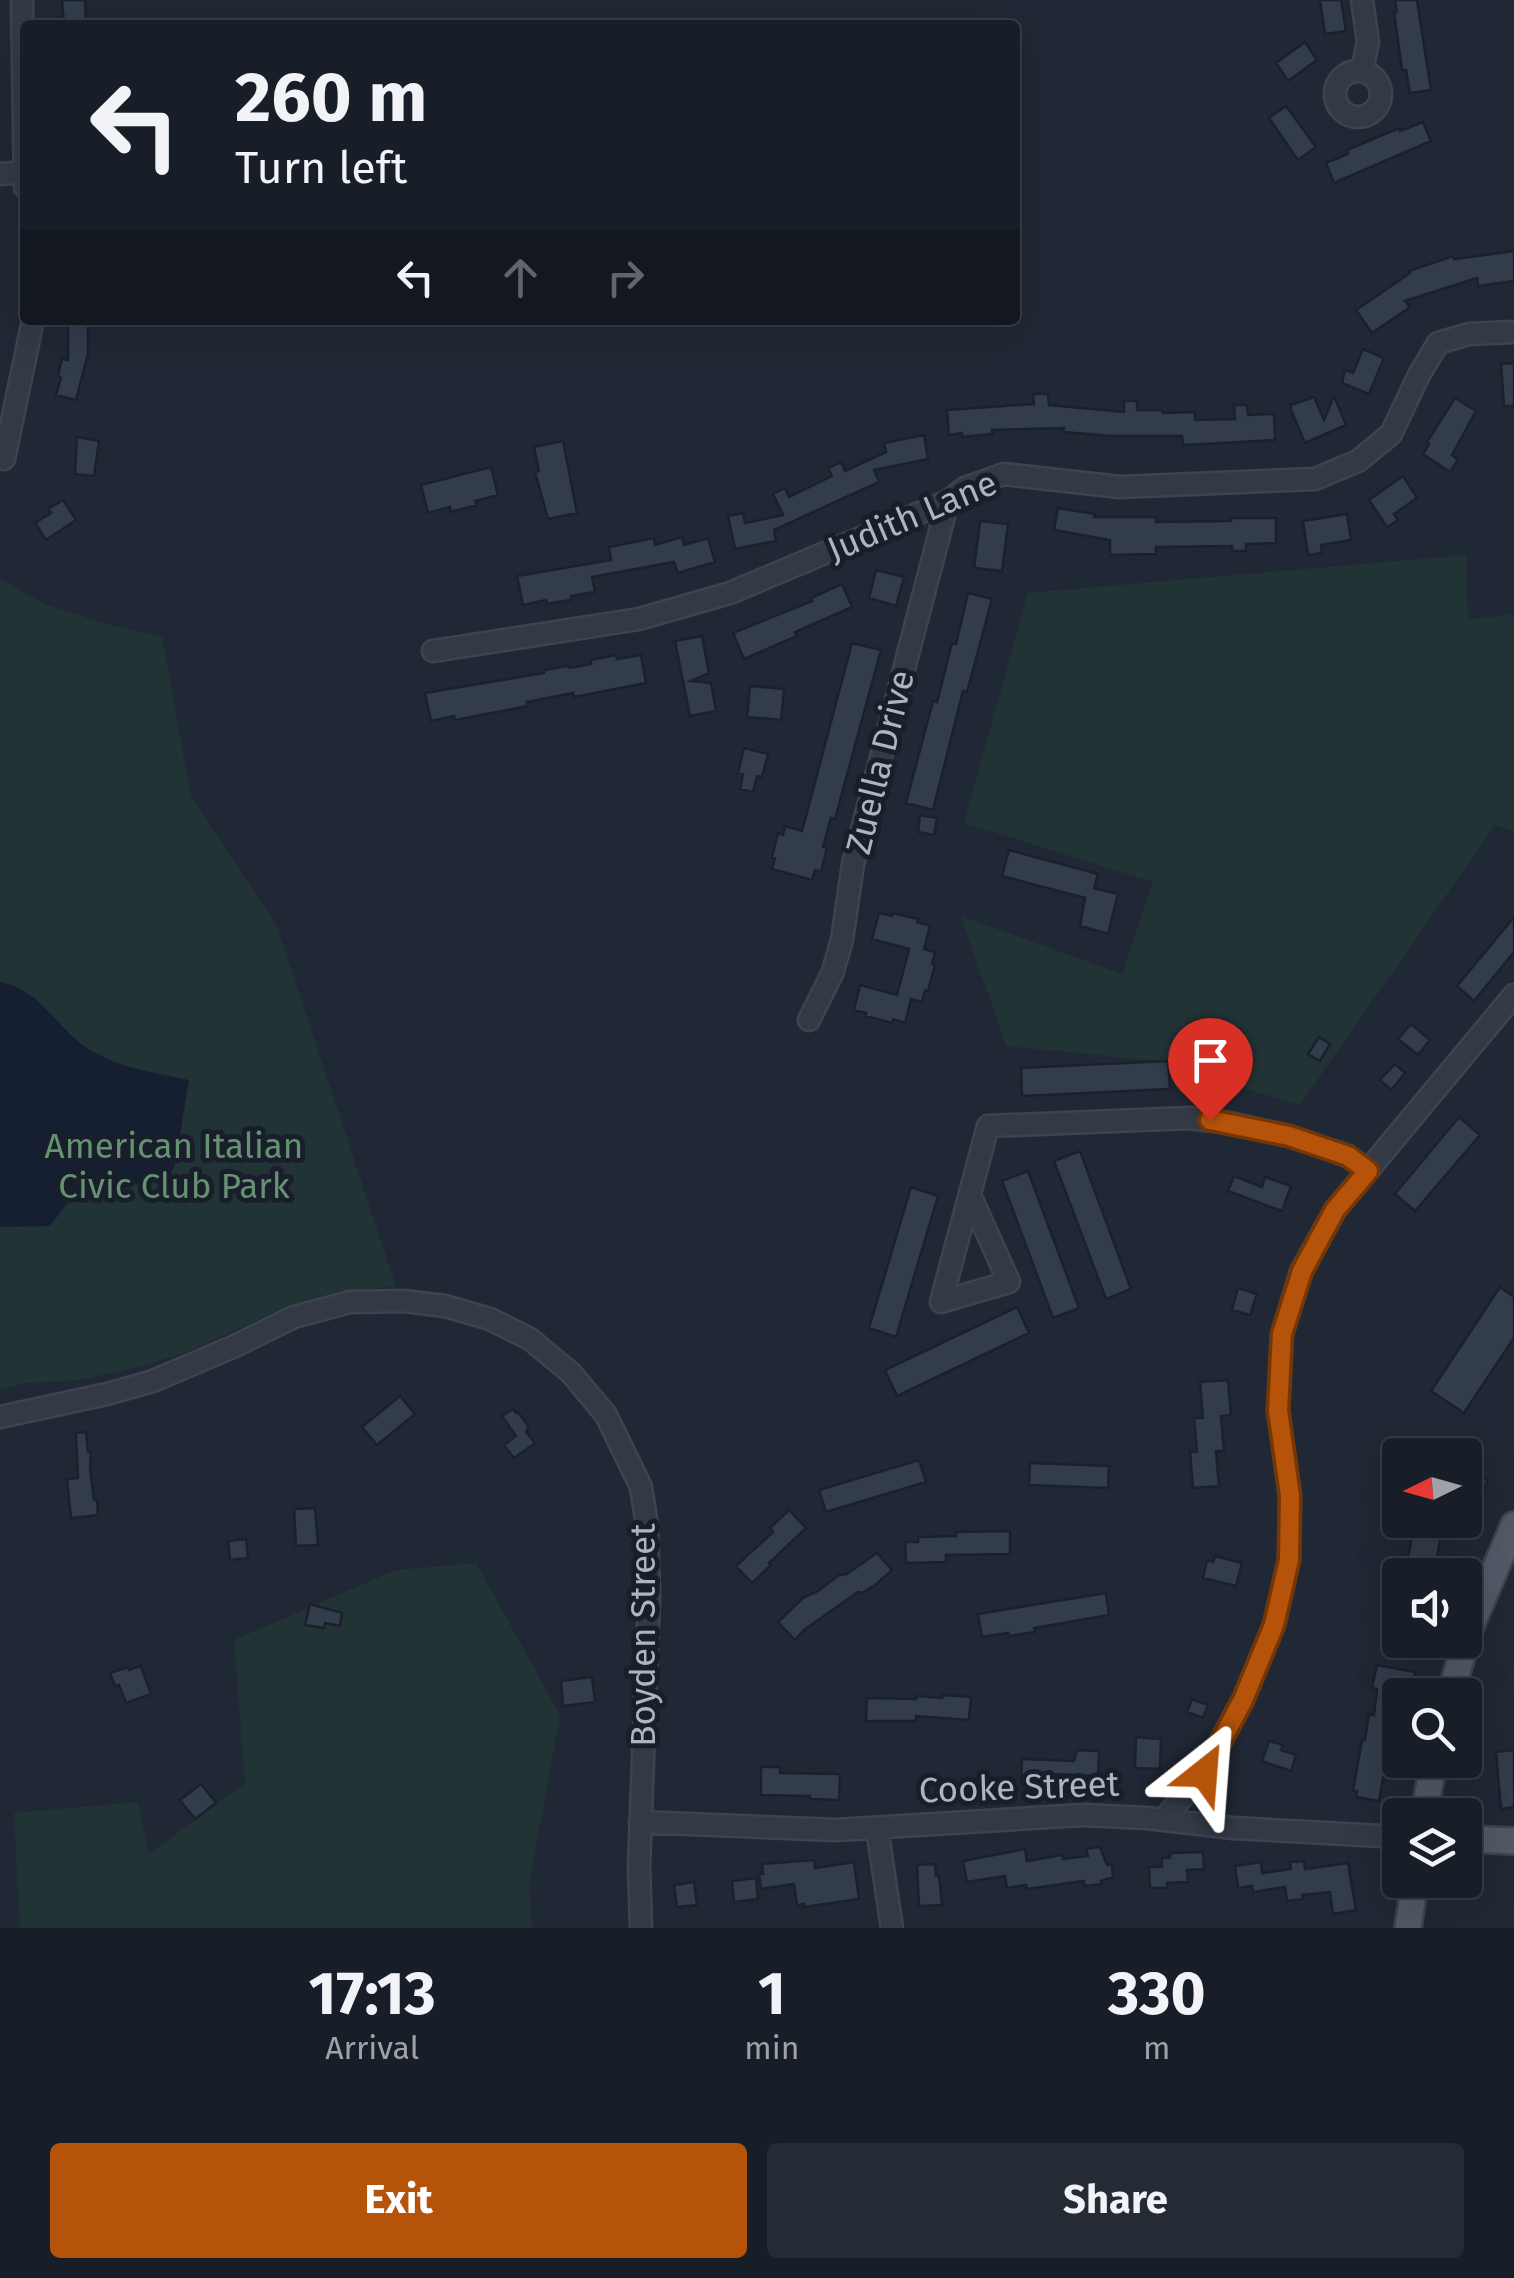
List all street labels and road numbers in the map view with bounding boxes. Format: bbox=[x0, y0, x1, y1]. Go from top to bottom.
street label: Judith Lane bbox=[821, 462, 1003, 570]
street label: Zuella Drive bbox=[837, 666, 923, 858]
street label: Boyden Street bbox=[622, 1523, 664, 1747]
street label: Cooke Street bbox=[918, 1762, 1120, 1811]

